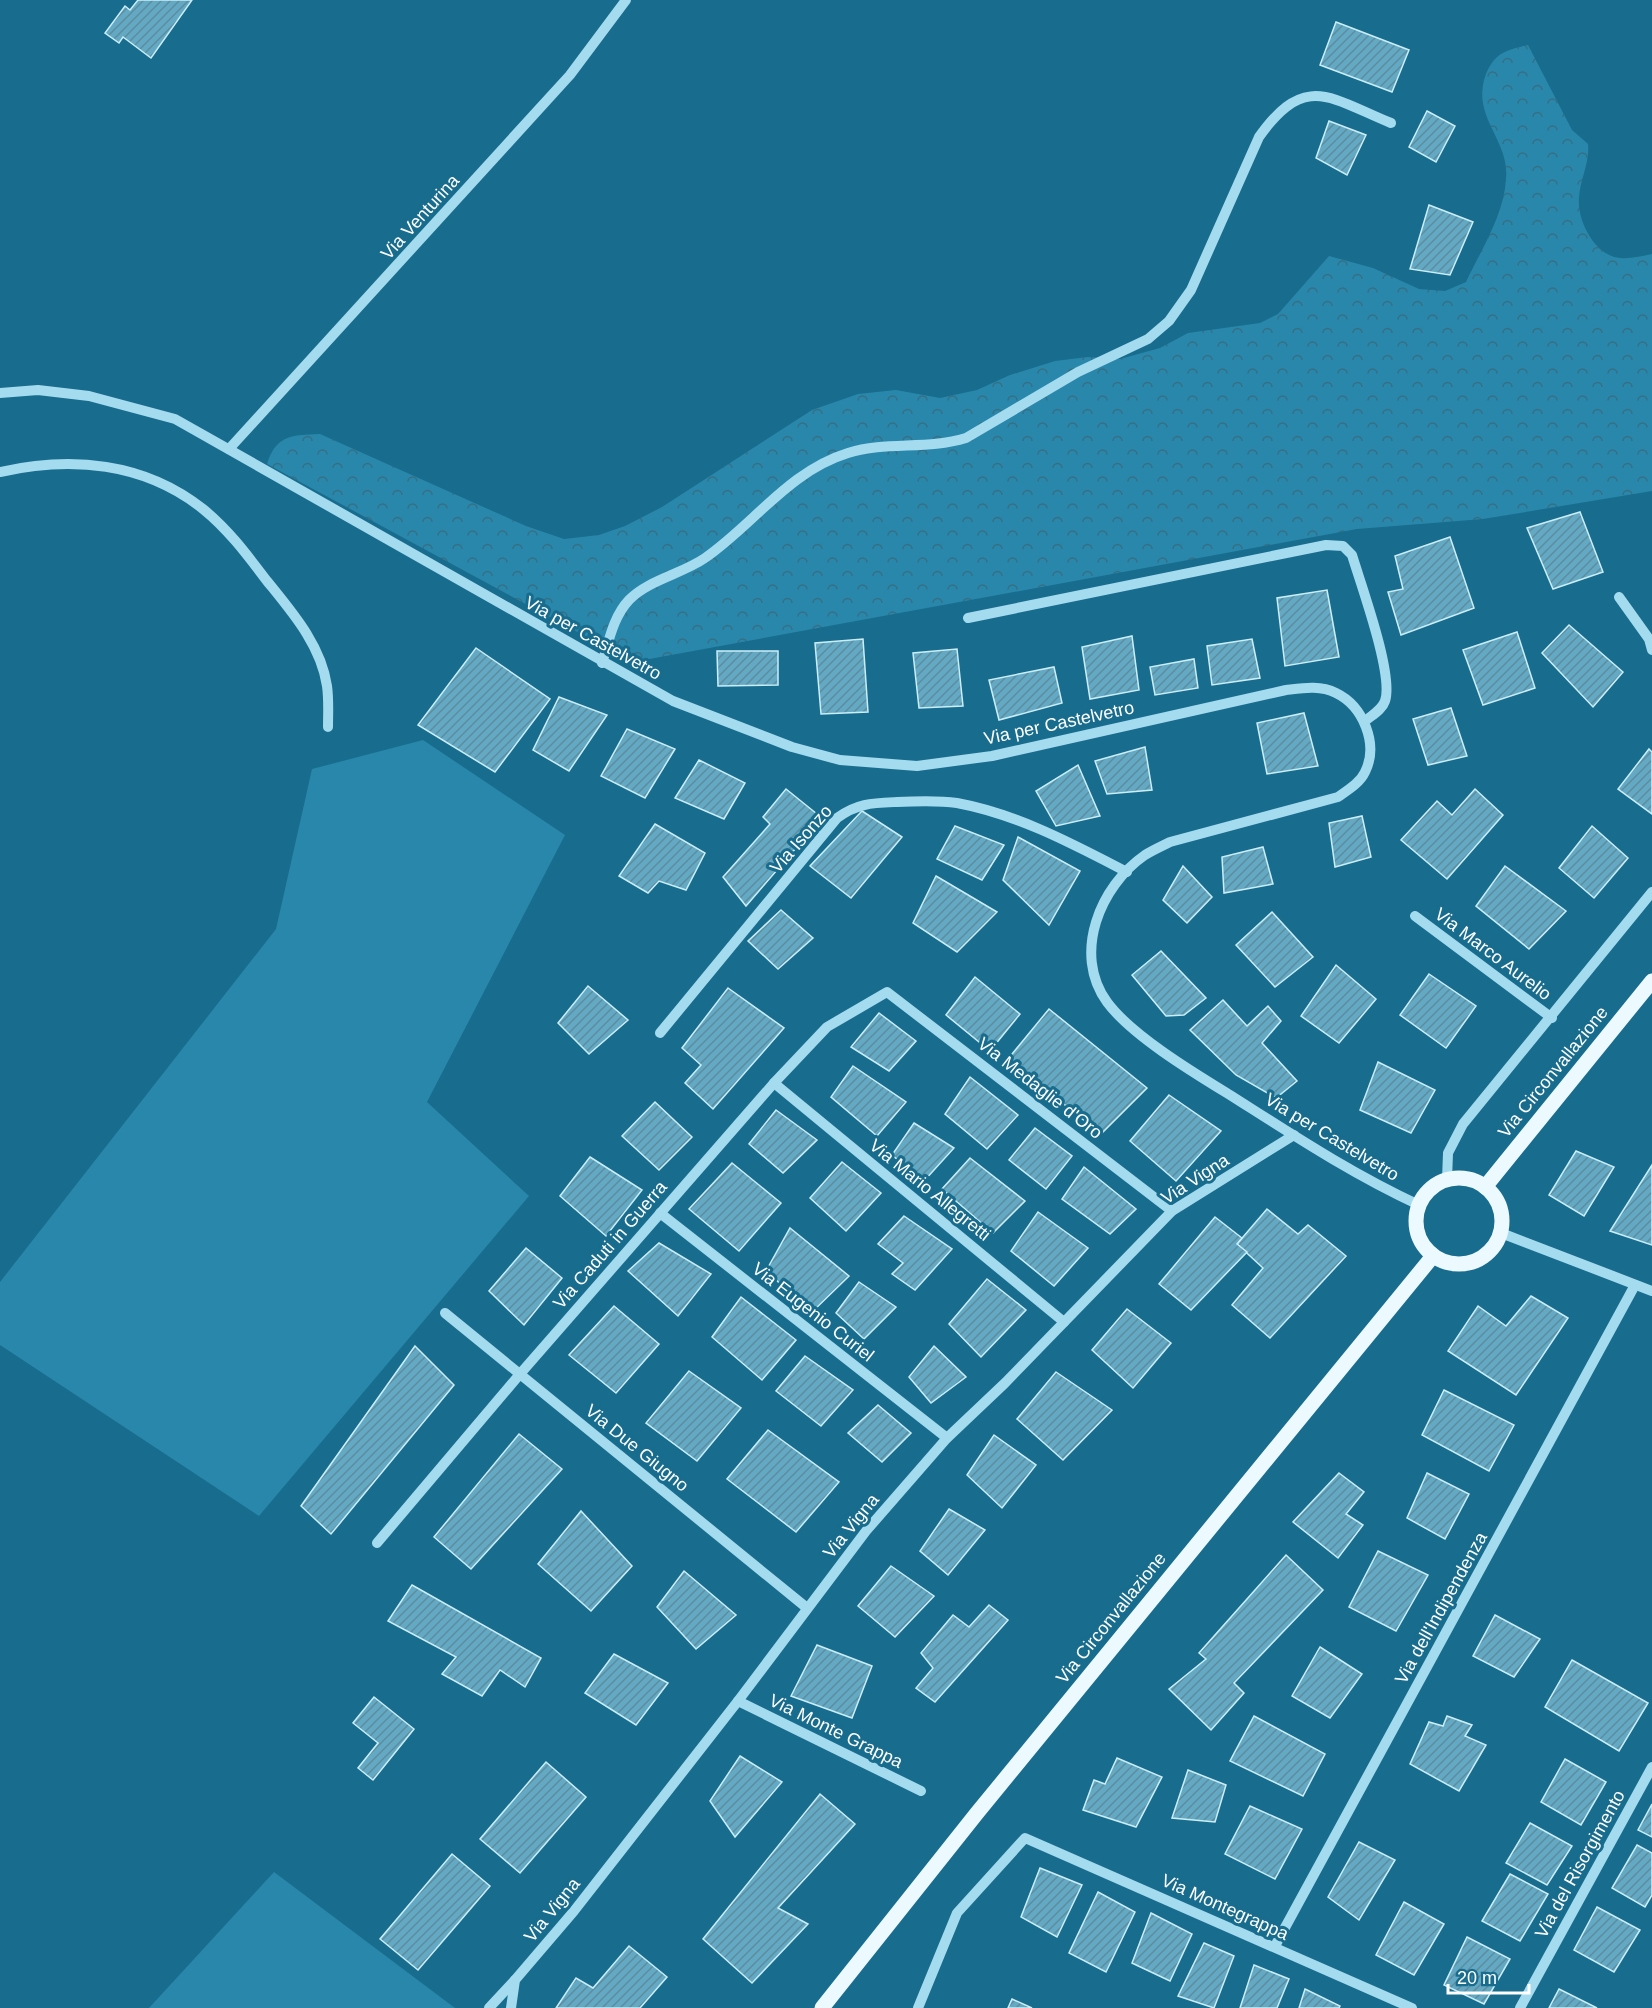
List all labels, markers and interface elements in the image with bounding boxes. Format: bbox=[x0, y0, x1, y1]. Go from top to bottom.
street label: Via Venturina bbox=[377, 170, 464, 263]
street label: Via per Castelvetro bbox=[521, 592, 665, 684]
street label: Via per Castelvetro bbox=[982, 697, 1136, 749]
street label: Via Isonzo bbox=[766, 801, 836, 877]
street label: Via Marco Aurelio bbox=[1431, 904, 1555, 1004]
street label: Via Circonvallazione bbox=[1494, 1002, 1612, 1142]
street label: Via Medaglie d'Oro bbox=[974, 1033, 1106, 1143]
street label: Via per Castelvetro bbox=[1261, 1089, 1403, 1185]
street label: Via Mario Allegretti bbox=[866, 1135, 994, 1245]
street label: Via Vigna bbox=[1158, 1149, 1233, 1208]
street label: Via Caduti in Guerra bbox=[549, 1176, 672, 1313]
street label: Via Eugenio Curiel bbox=[748, 1258, 878, 1366]
street label: Via Due Giugno bbox=[581, 1400, 693, 1496]
street label: Via Vigna bbox=[819, 1489, 883, 1562]
street label: Via dell'Indipendenza bbox=[1391, 1528, 1491, 1687]
street label: Via Circonvallazione bbox=[1052, 1548, 1170, 1688]
street label: Via Monte Grappa bbox=[766, 1690, 907, 1772]
street label: Via del Risorgimento bbox=[1531, 1787, 1629, 1941]
street label: Via Montegrappa bbox=[1158, 1870, 1292, 1944]
street label: Via Vigna bbox=[520, 1873, 584, 1946]
scale bar bbox=[1448, 1957, 1529, 1995]
text: 20 m bbox=[1457, 1968, 1497, 1988]

